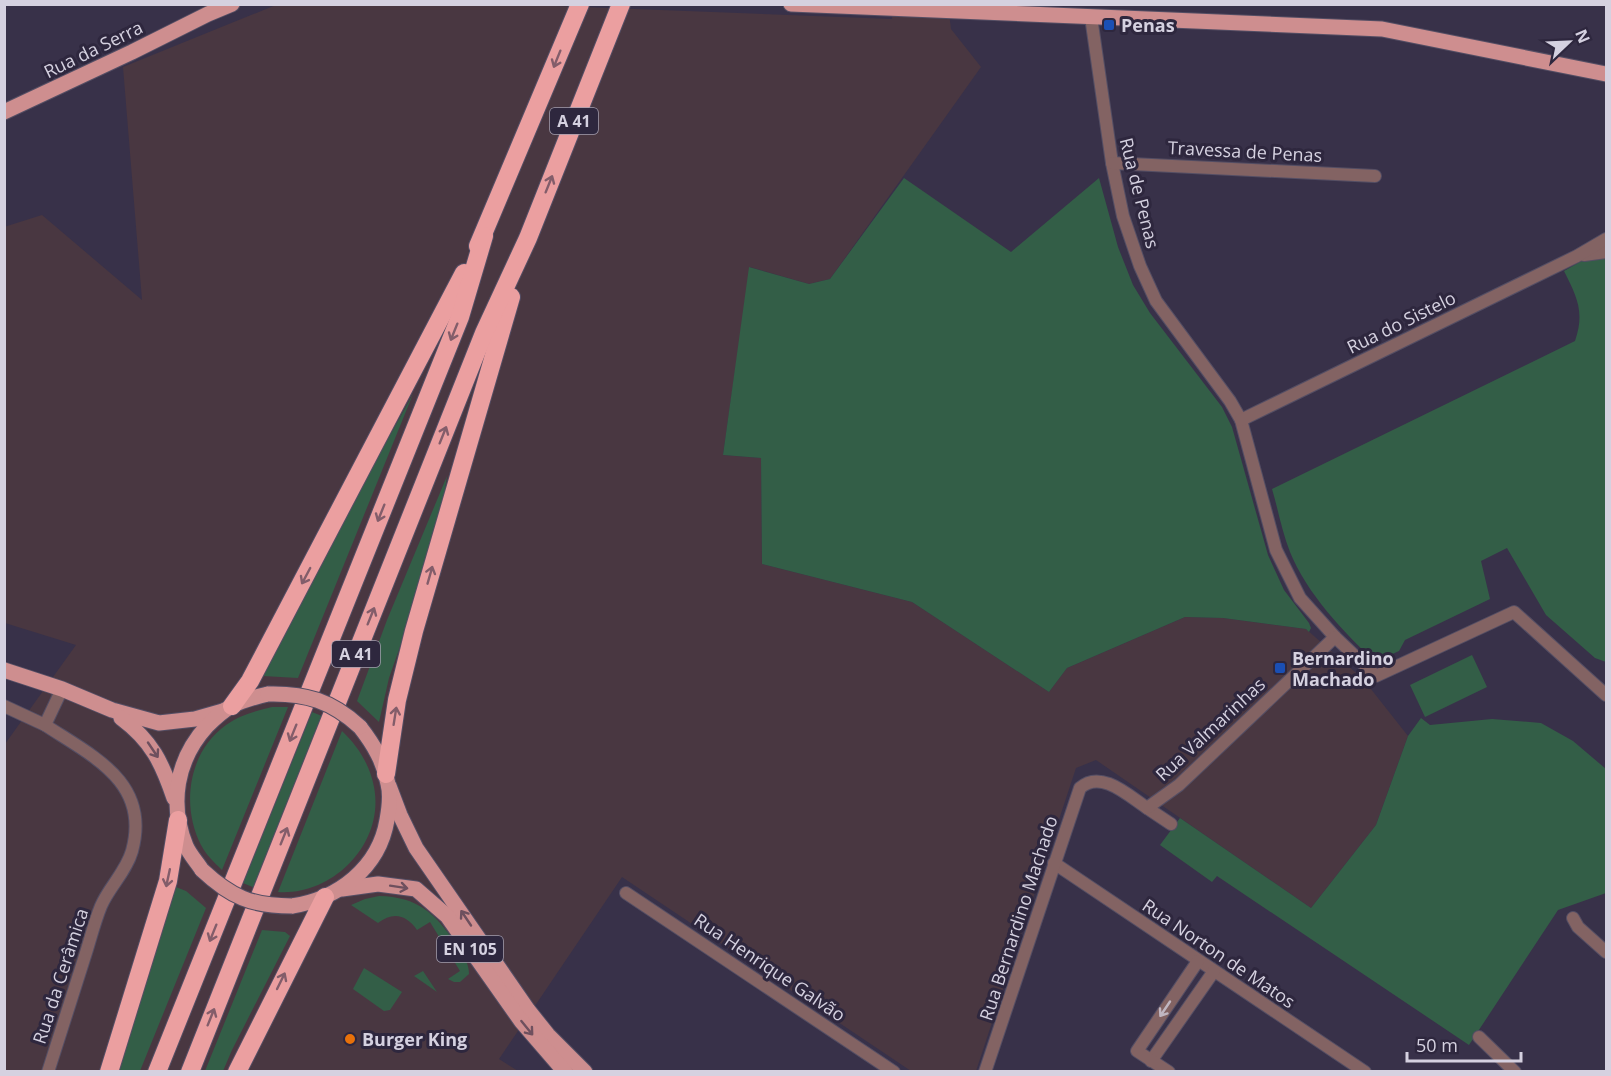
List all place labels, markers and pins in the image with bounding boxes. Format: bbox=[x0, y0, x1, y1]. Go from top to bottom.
place label: Penas bbox=[1121, 13, 1175, 37]
marker: Penas bbox=[1102, 18, 1116, 32]
place label: Bernardino Machado bbox=[1292, 646, 1394, 691]
marker: Bernardino Machado bbox=[1273, 661, 1287, 675]
place label: Burger King bbox=[362, 1027, 467, 1051]
marker: Burger King bbox=[343, 1032, 357, 1046]

